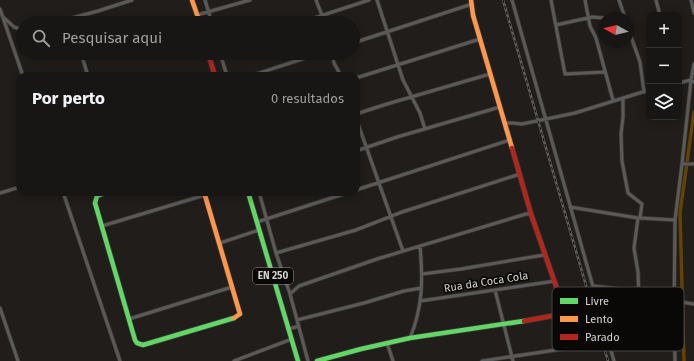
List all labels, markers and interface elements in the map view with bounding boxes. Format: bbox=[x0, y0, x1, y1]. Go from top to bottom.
north arrow bbox=[598, 12, 634, 48]
map controls bbox=[646, 12, 682, 120]
button: + bbox=[646, 12, 682, 48]
search box bbox=[16, 16, 360, 60]
icon: search bbox=[30, 27, 52, 49]
text: Pesquisar aqui bbox=[62, 29, 162, 47]
button: − bbox=[646, 48, 682, 84]
button: layers bbox=[646, 84, 682, 120]
text: Por perto bbox=[32, 88, 105, 109]
text: 0 resultados bbox=[271, 91, 344, 106]
road number: EN 250 bbox=[253, 268, 293, 284]
street label: Rua da Coca Cola bbox=[443, 269, 529, 295]
legend bbox=[552, 287, 684, 351]
text: Livre bbox=[585, 295, 609, 308]
text: Lento bbox=[585, 313, 613, 326]
text: Parado bbox=[585, 331, 620, 344]

